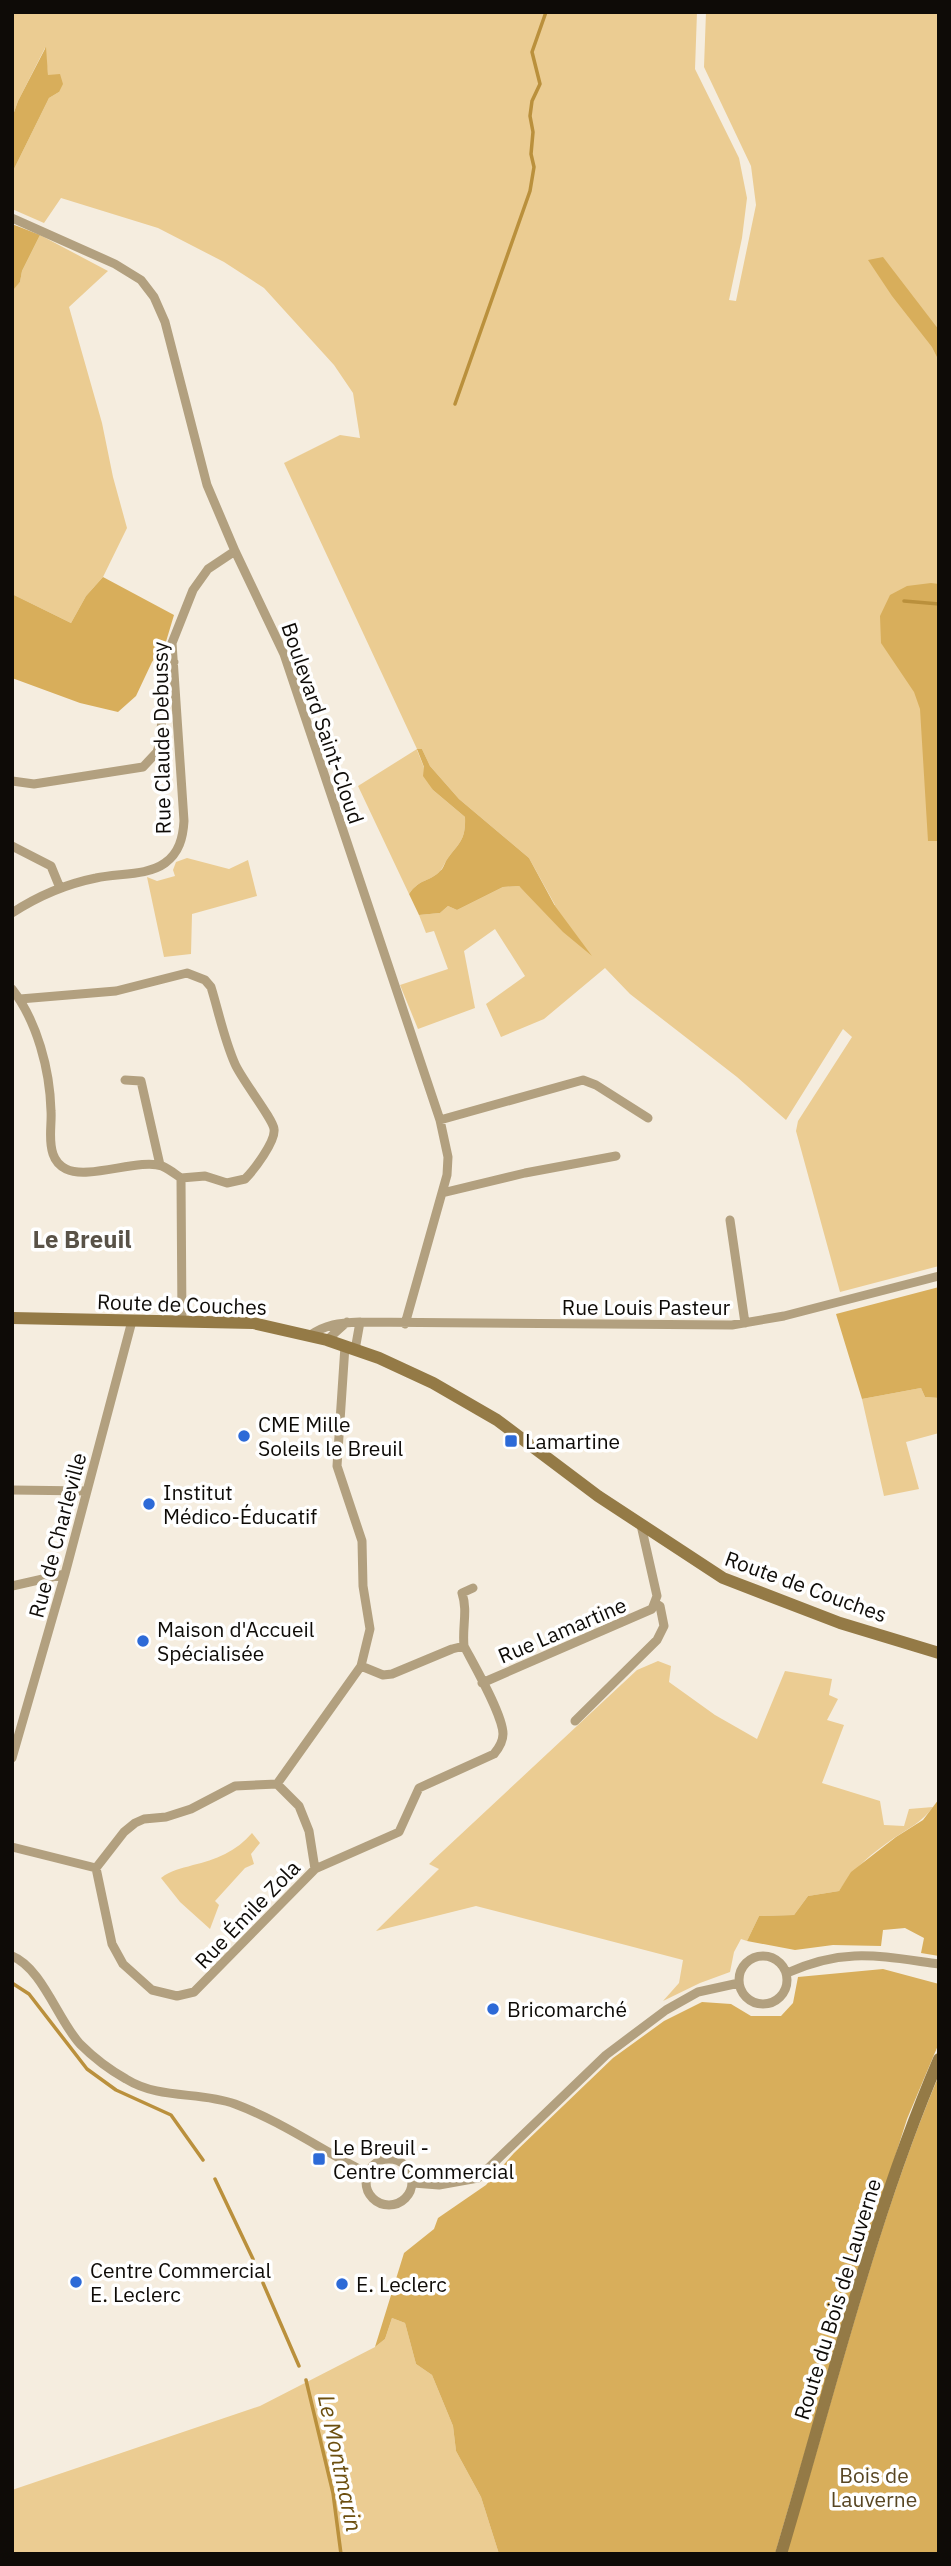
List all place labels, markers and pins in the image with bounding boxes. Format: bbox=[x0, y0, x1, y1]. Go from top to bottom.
place label: CME Mille Soleils le Breuil bbox=[258, 1410, 404, 1462]
place label: Lamartine bbox=[525, 1427, 620, 1455]
marker: CME Mille Soleils le Breuil bbox=[236, 1428, 252, 1444]
marker: Lamartine bbox=[503, 1433, 519, 1449]
place label: Institut Médico-Éducatif bbox=[163, 1478, 317, 1530]
marker: Institut Médico-Éducatif bbox=[141, 1496, 157, 1512]
place label: Maison d'Accueil Spécialisée bbox=[157, 1615, 315, 1667]
marker: Maison d'Accueil Spécialisée bbox=[135, 1633, 151, 1649]
place label: Bricomarché bbox=[507, 1995, 627, 2023]
marker: Bricomarché bbox=[485, 2001, 501, 2017]
place label: Le Breuil - Centre Commercial bbox=[333, 2133, 515, 2185]
marker: Le Breuil - Centre Commercial bbox=[311, 2151, 327, 2167]
place label: Centre Commercial E. Leclerc bbox=[90, 2256, 272, 2308]
place label: E. Leclerc bbox=[356, 2270, 447, 2298]
marker: Centre Commercial E. Leclerc bbox=[68, 2274, 84, 2290]
marker: E. Leclerc bbox=[334, 2276, 350, 2292]

